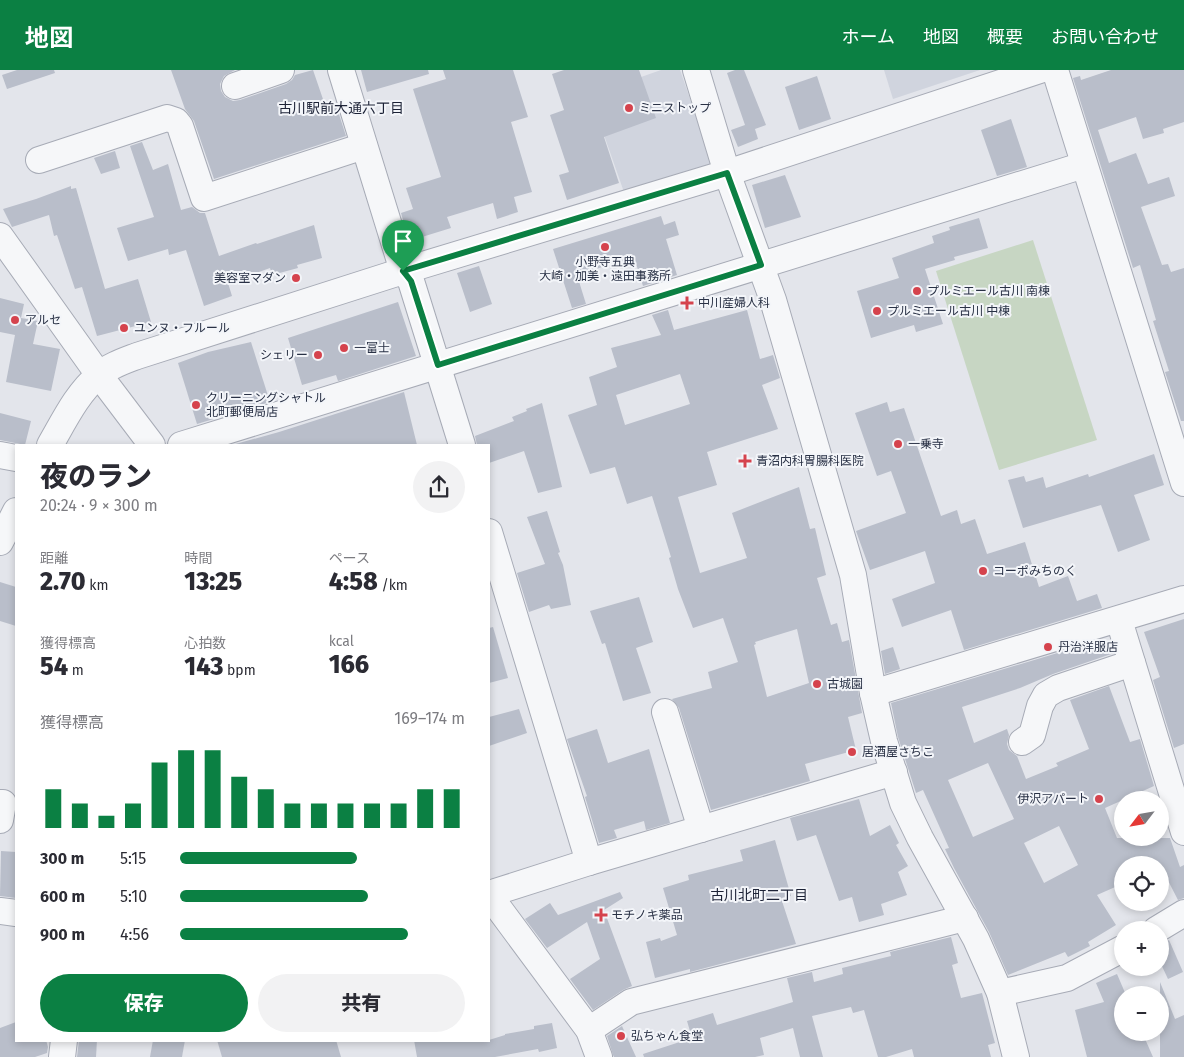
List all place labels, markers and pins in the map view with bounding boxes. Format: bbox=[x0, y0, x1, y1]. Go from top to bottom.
place label: ミニストップ bbox=[639, 101, 711, 115]
marker: ミニストップ bbox=[623, 102, 635, 114]
pin bbox=[382, 220, 424, 271]
marker: 小野寺五典 大崎・加美・遠田事務所 bbox=[599, 241, 611, 253]
place label: 小野寺五典 大崎・加美・遠田事務所 bbox=[539, 255, 671, 283]
place label: 美容室マダン bbox=[214, 271, 286, 285]
marker: 美容室マダン bbox=[290, 272, 302, 284]
place label: プルミエール古川 南棟 bbox=[927, 284, 1050, 298]
marker: プルミエール古川 南棟 bbox=[911, 285, 923, 297]
marker: 中川産婦人科 bbox=[680, 296, 694, 310]
place label: 中川産婦人科 bbox=[698, 296, 770, 310]
place label: プルミエール古川 中棟 bbox=[887, 304, 1010, 318]
marker: プルミエール古川 中棟 bbox=[871, 305, 883, 317]
place label: アルセ bbox=[25, 313, 61, 327]
marker: アルセ bbox=[9, 314, 21, 326]
place label: ユンヌ・フルール bbox=[134, 321, 230, 335]
marker: ユンヌ・フルール bbox=[118, 322, 130, 334]
place label: 一富士 bbox=[354, 341, 390, 355]
marker: 一富士 bbox=[338, 342, 350, 354]
place label: シェリー bbox=[260, 348, 308, 362]
marker: シェリー bbox=[312, 349, 324, 361]
place label: クリーニングシャトル 北町郵便局店 bbox=[206, 391, 326, 419]
marker: クリーニングシャトル 北町郵便局店 bbox=[190, 399, 202, 411]
place label: 一乗寺 bbox=[908, 437, 944, 451]
marker: 一乗寺 bbox=[892, 438, 904, 450]
marker: 青沼内科胃腸科医院 bbox=[738, 454, 752, 468]
place label: 青沼内科胃腸科医院 bbox=[756, 454, 864, 468]
place label: コーポみちのく bbox=[993, 564, 1077, 578]
marker: コーポみちのく bbox=[977, 565, 989, 577]
place label: 丹治洋服店 bbox=[1058, 640, 1118, 654]
marker: 丹治洋服店 bbox=[1042, 641, 1054, 653]
place label: 古城園 bbox=[827, 677, 863, 691]
marker: 古城園 bbox=[811, 678, 823, 690]
place label: 居酒屋さちこ bbox=[862, 745, 934, 759]
marker: 居酒屋さちこ bbox=[846, 746, 858, 758]
place label: 伊沢アパート bbox=[1017, 792, 1089, 806]
marker: 伊沢アパート bbox=[1093, 793, 1105, 805]
place label: モチノキ薬品 bbox=[611, 908, 683, 922]
marker: モチノキ薬品 bbox=[595, 909, 607, 921]
place label: 弘ちゃん食堂 bbox=[631, 1029, 703, 1043]
marker: 弘ちゃん食堂 bbox=[615, 1030, 627, 1042]

